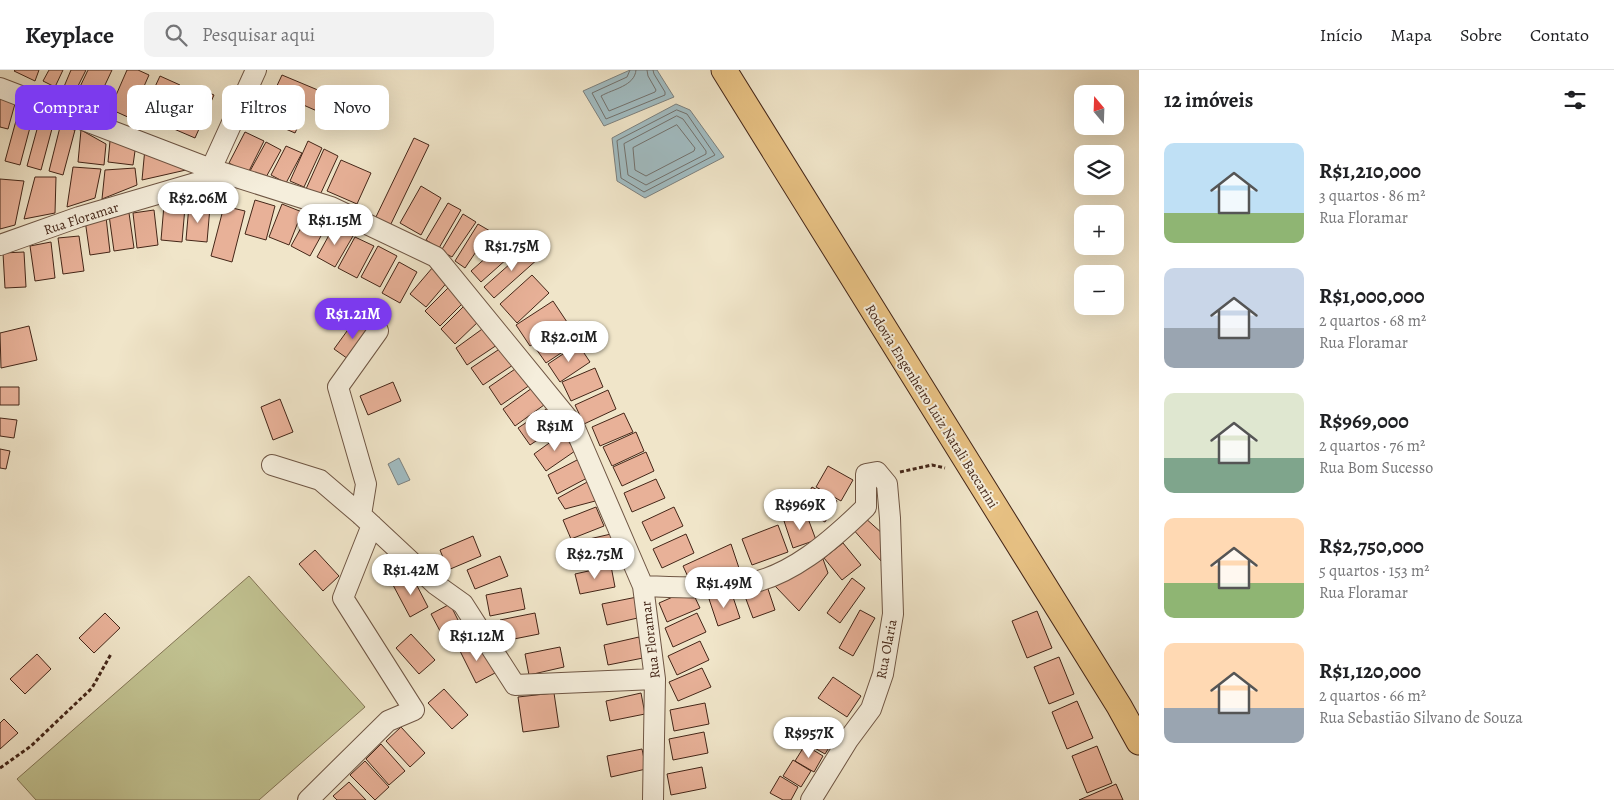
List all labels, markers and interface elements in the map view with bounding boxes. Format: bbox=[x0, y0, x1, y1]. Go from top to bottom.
search box bbox=[144, 12, 494, 57]
text: Keyplace bbox=[25, 19, 114, 51]
icon: search bbox=[162, 21, 190, 49]
text: Pesquisar aqui bbox=[202, 22, 315, 48]
text: Início bbox=[1320, 23, 1363, 47]
text: Mapa bbox=[1391, 23, 1432, 47]
text: Sobre bbox=[1460, 23, 1502, 47]
text: Contato bbox=[1530, 23, 1589, 47]
chip: Comprar bbox=[15, 85, 117, 130]
chip: Alugar bbox=[127, 85, 212, 130]
chip: Filtros bbox=[222, 85, 305, 130]
chip: Novo bbox=[315, 85, 389, 130]
north arrow bbox=[1074, 85, 1124, 135]
map controls bbox=[1074, 85, 1124, 315]
text: 12 imóveis bbox=[1164, 86, 1253, 114]
icon: filters bbox=[1561, 86, 1589, 114]
button: layers bbox=[1074, 145, 1124, 195]
text: R$1,210,000 bbox=[1319, 157, 1421, 185]
icon: home bbox=[1204, 163, 1264, 223]
pin: R$2.06M bbox=[152, 182, 244, 224]
text: 3 quartos · 86 m² bbox=[1319, 185, 1425, 207]
text: R$2.06M bbox=[169, 187, 227, 209]
street label: Rua Floramar bbox=[41, 197, 122, 240]
pin: R$1.15M bbox=[289, 204, 381, 246]
button: + bbox=[1074, 205, 1124, 255]
text: Rua Floramar bbox=[1319, 207, 1408, 229]
text: R$1.15M bbox=[308, 209, 362, 231]
pin: R$1.75M bbox=[466, 230, 558, 272]
text: R$1.75M bbox=[485, 235, 539, 257]
button: − bbox=[1074, 265, 1124, 315]
text: R$1,000,000 bbox=[1319, 282, 1424, 310]
icon: home bbox=[1204, 288, 1264, 348]
pin: R$1.21M bbox=[307, 298, 399, 340]
street label: Rodovia Engenheiro Luiz Natali Baccarini bbox=[861, 301, 1003, 512]
text: R$1.21M bbox=[326, 303, 380, 325]
text: 2 quartos · 68 m² bbox=[1319, 310, 1426, 332]
pin: R$2.01M bbox=[523, 320, 615, 363]
text: R$2.01M bbox=[540, 326, 598, 348]
text: Rua Floramar bbox=[1319, 332, 1408, 354]
text: R$969,000 bbox=[1319, 407, 1409, 435]
pin: R$1M bbox=[525, 410, 585, 452]
icon: home bbox=[1204, 413, 1264, 473]
text: R$1M bbox=[537, 415, 573, 437]
text: 2 quartos · 76 m² bbox=[1319, 435, 1425, 457]
text: Rua Bom Sucesso bbox=[1319, 457, 1433, 479]
pin: R$969K bbox=[759, 488, 841, 531]
text: R$969K bbox=[775, 494, 825, 516]
text: R$2,750,000 bbox=[1319, 532, 1424, 560]
pin: R$2.75M bbox=[549, 538, 641, 580]
icon: home bbox=[1204, 538, 1264, 598]
text: R$2.75M bbox=[567, 543, 623, 565]
pin: R$1.42M bbox=[365, 554, 457, 596]
text: R$1.42M bbox=[383, 559, 439, 581]
text: 5 quartos · 153 m² bbox=[1319, 560, 1429, 582]
pin: R$1.49M bbox=[678, 566, 770, 609]
text: R$1.49M bbox=[696, 572, 752, 594]
text: Rua Floramar bbox=[1319, 582, 1408, 604]
street label: Rua Floramar bbox=[636, 600, 665, 680]
street label: Rua Olaria bbox=[871, 617, 902, 681]
pin: R$1.12M bbox=[431, 620, 523, 662]
text: R$1.12M bbox=[450, 625, 504, 647]
text: R$1,120,000 bbox=[1319, 657, 1421, 685]
icon: home bbox=[1204, 663, 1264, 723]
text: 2 quartos · 66 m² bbox=[1319, 685, 1426, 707]
text: Rua Sebastião Silvano de Souza bbox=[1319, 707, 1523, 729]
pin: R$957K bbox=[768, 716, 850, 759]
text: R$957K bbox=[784, 722, 834, 744]

